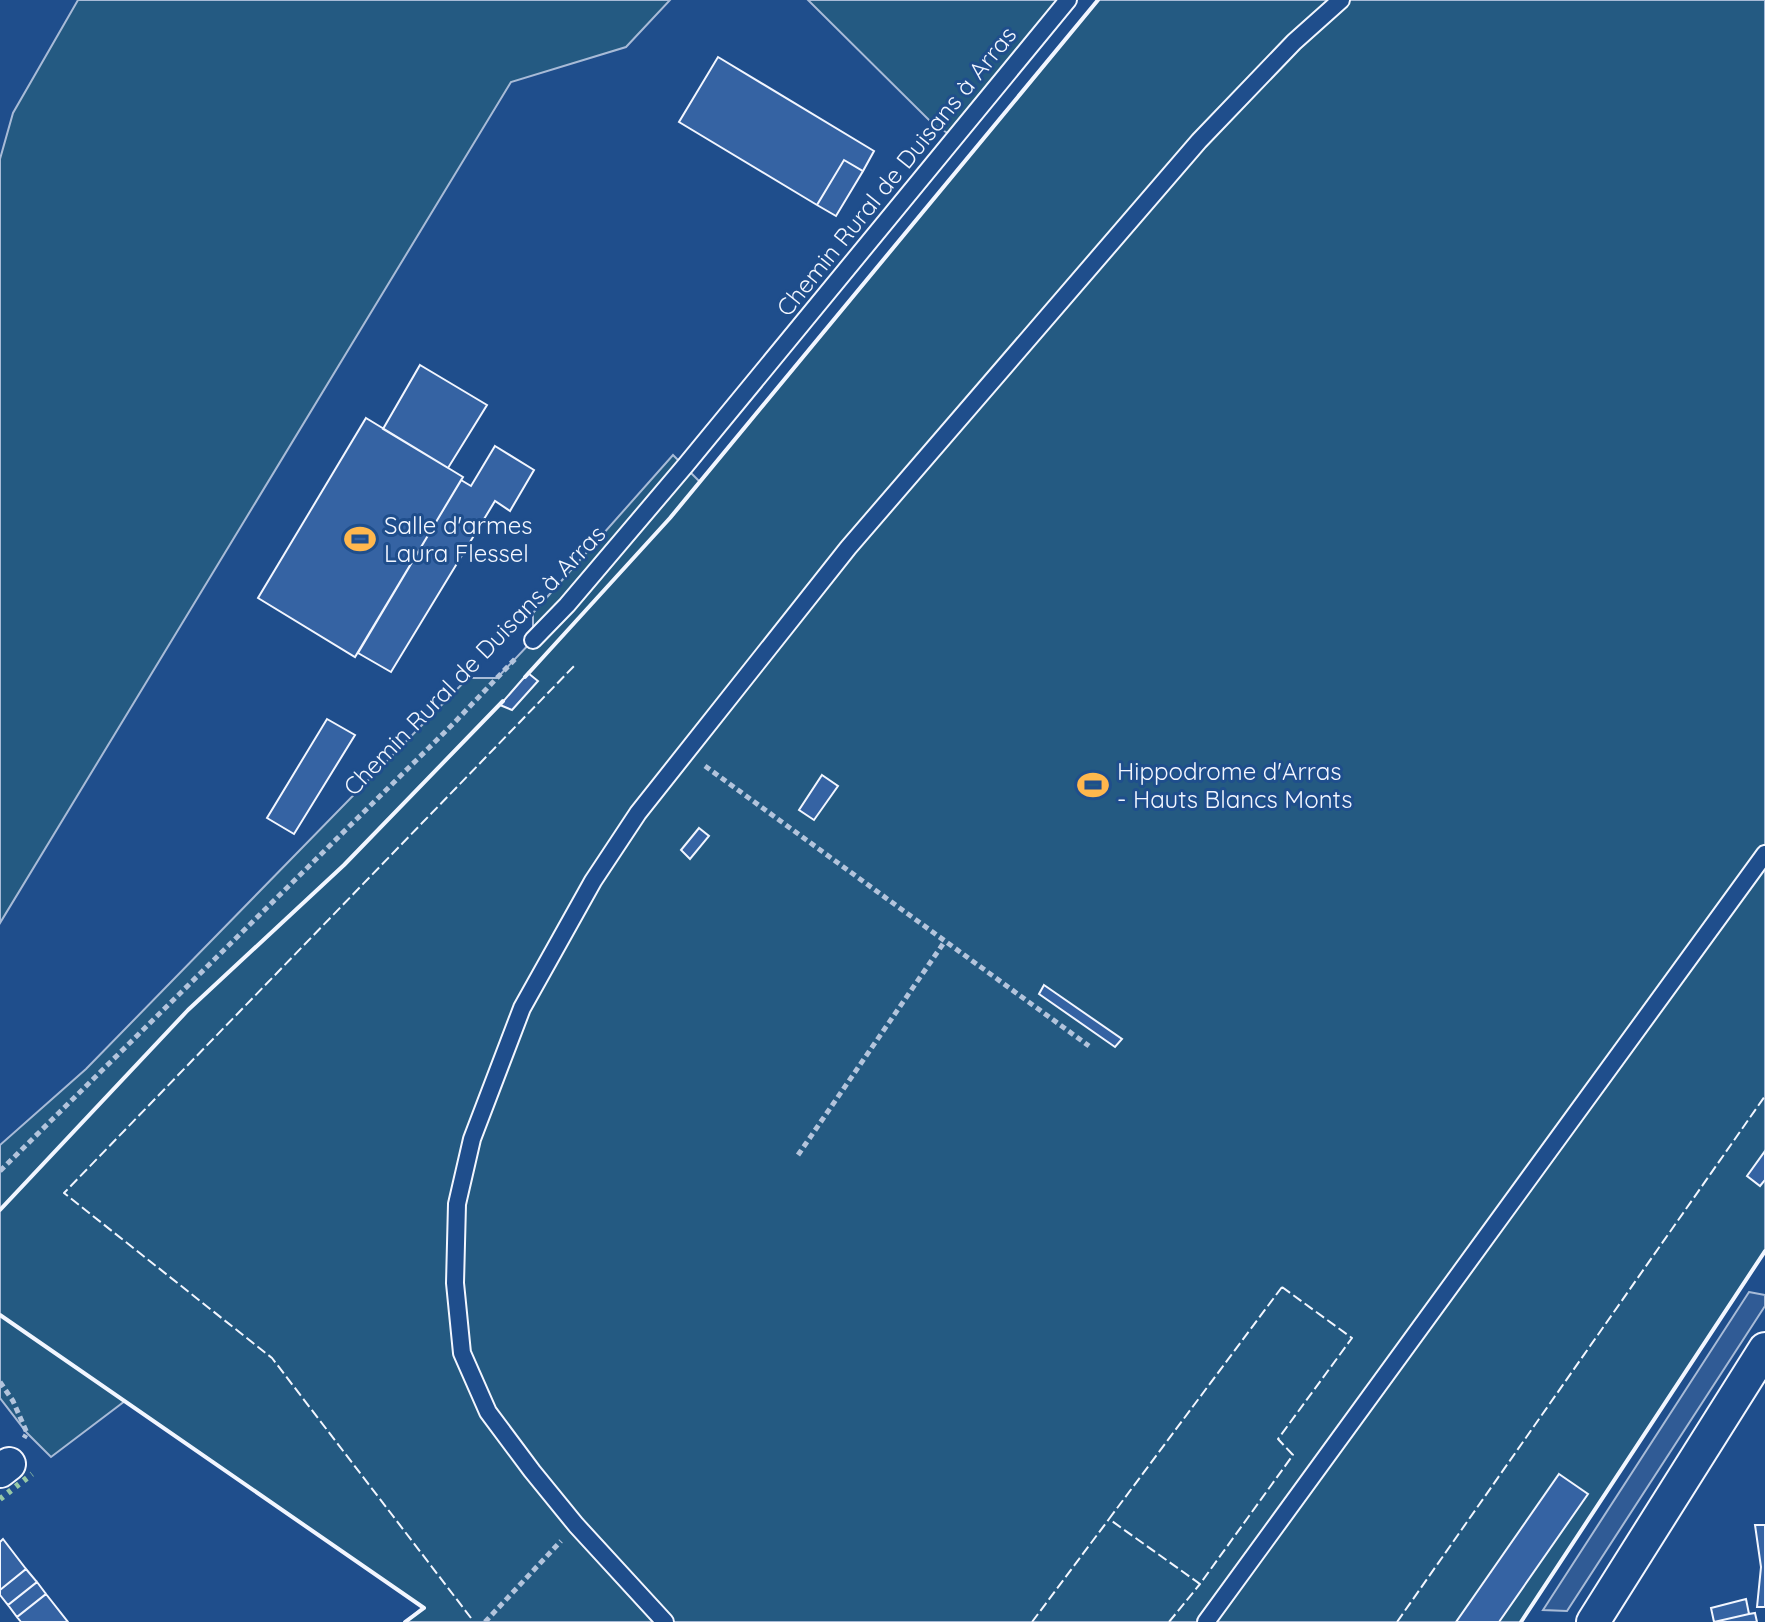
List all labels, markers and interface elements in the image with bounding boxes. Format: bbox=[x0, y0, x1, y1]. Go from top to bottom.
street label: Chemin Rural de Duisans à Arras bbox=[770, 20, 1022, 322]
place label: Salle d'armes Laura Flessel bbox=[384, 510, 533, 568]
street label: Chemin Rural de Duisans à Arras bbox=[337, 519, 611, 801]
sports icon: Salle d'armes Laura Flessel bbox=[343, 522, 377, 556]
place label: Hippodrome d'Arras - Hauts Blancs Monts bbox=[1117, 756, 1352, 814]
sports icon: Hippodrome d'Arras - Hauts Blancs Monts bbox=[1076, 768, 1110, 802]

